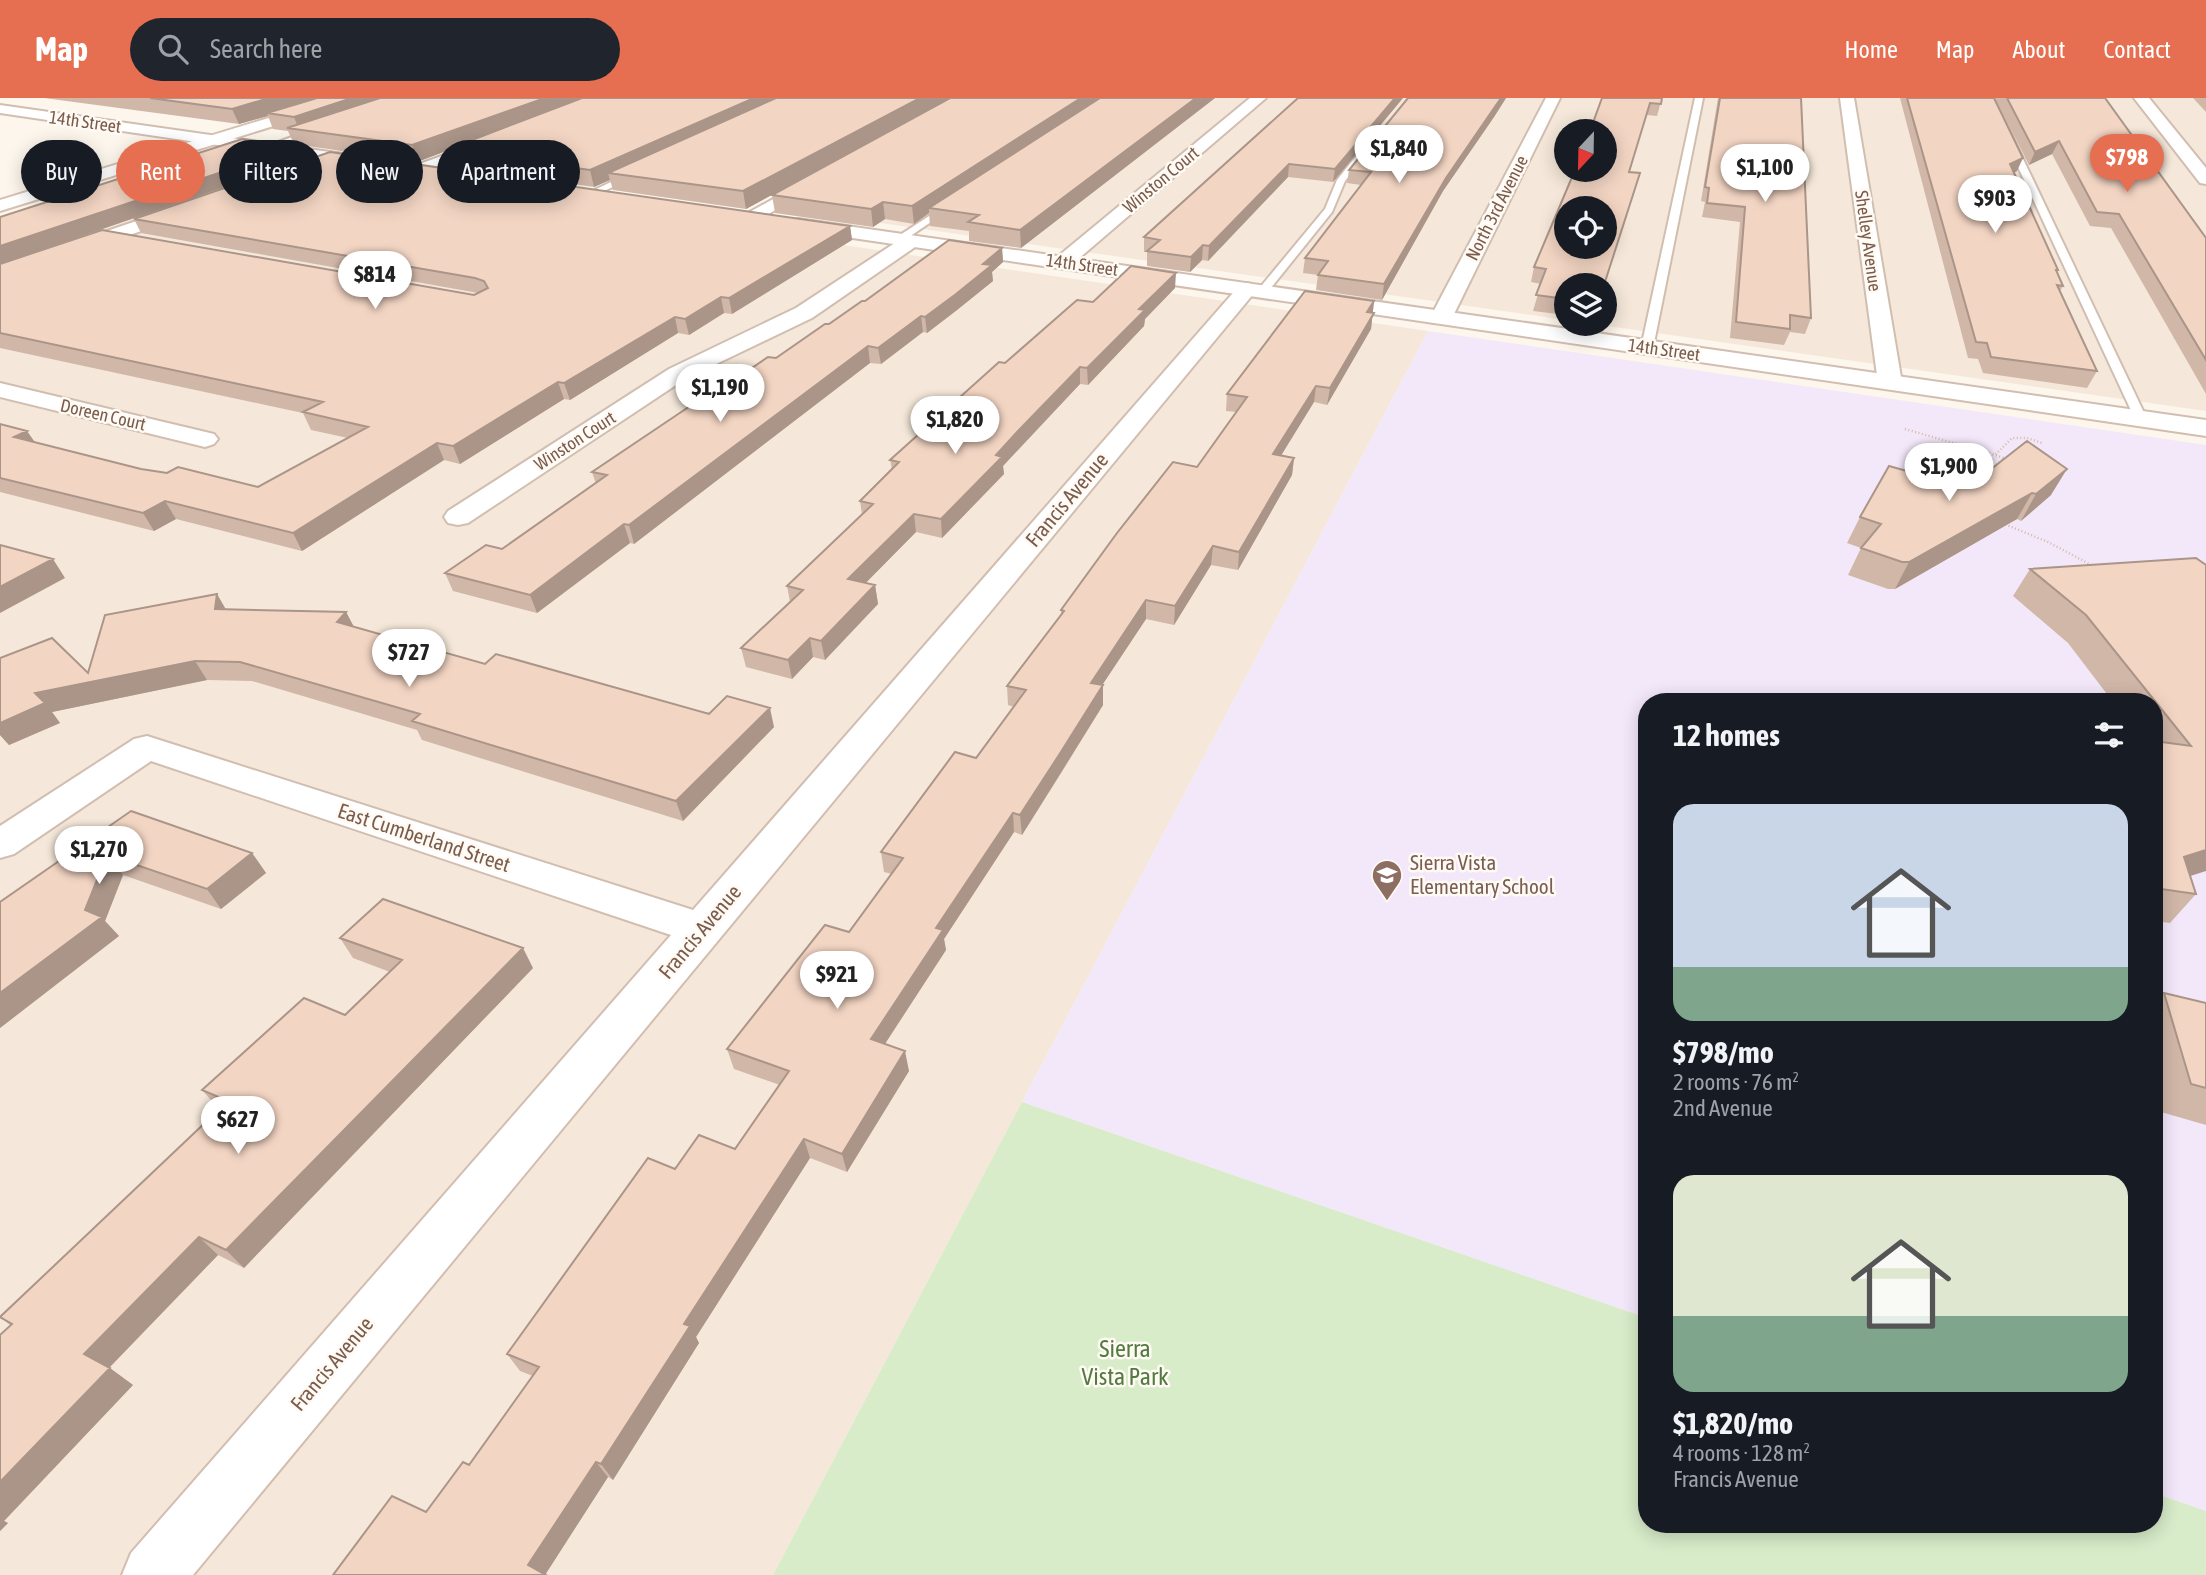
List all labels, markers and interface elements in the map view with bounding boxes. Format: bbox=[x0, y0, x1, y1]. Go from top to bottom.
search box bbox=[130, 18, 620, 81]
text: Map bbox=[35, 30, 88, 68]
icon: search bbox=[154, 30, 192, 68]
text: Search here bbox=[210, 34, 322, 64]
text: Home bbox=[1844, 36, 1898, 63]
text: Map bbox=[1936, 36, 1974, 63]
text: About bbox=[2012, 36, 2065, 63]
text: Contact bbox=[2103, 36, 2171, 63]
street label: 14th Street bbox=[48, 106, 123, 137]
north arrow bbox=[1554, 119, 1617, 182]
map controls bbox=[1554, 119, 1617, 336]
pin: $1,840 bbox=[1342, 126, 1456, 185]
pin: $798 bbox=[2086, 134, 2168, 194]
text: $1,840 bbox=[1371, 135, 1428, 161]
chip: Buy bbox=[21, 140, 102, 203]
chip: Rent bbox=[116, 140, 205, 203]
chip: Filters bbox=[219, 140, 322, 203]
chip: New bbox=[336, 140, 423, 203]
chip: Apartment bbox=[437, 140, 580, 203]
street label: Winston Court bbox=[1118, 142, 1203, 217]
pin: $1,100 bbox=[1708, 144, 1822, 204]
text: $798 bbox=[2106, 144, 2148, 170]
street label: North 3rd Avenue bbox=[1461, 152, 1532, 264]
text: $1,100 bbox=[1737, 154, 1794, 180]
pin: $903 bbox=[1954, 176, 2036, 235]
text: $903 bbox=[1974, 185, 2016, 211]
street label: Shelley Avenue bbox=[1851, 189, 1886, 293]
button: locate bbox=[1554, 196, 1617, 259]
street label: 14th Street bbox=[1045, 249, 1120, 280]
pin: $814 bbox=[334, 252, 416, 311]
text: $814 bbox=[354, 261, 396, 287]
button: layers bbox=[1554, 273, 1617, 336]
street label: 14th Street bbox=[1627, 334, 1702, 365]
pin: $1,190 bbox=[663, 364, 777, 424]
text: $1,190 bbox=[692, 374, 749, 400]
street label: Doreen Court bbox=[58, 395, 148, 435]
pin: $1,820 bbox=[898, 396, 1012, 456]
text: $1,820 bbox=[927, 406, 984, 432]
street label: Winston Court bbox=[530, 407, 619, 475]
pin: $1,900 bbox=[1892, 444, 2006, 503]
street label: Francis Avenue bbox=[1020, 448, 1112, 551]
text: $1,900 bbox=[1921, 453, 1978, 479]
pin: $727 bbox=[368, 630, 450, 689]
text: $727 bbox=[388, 639, 430, 665]
icon: filters bbox=[2090, 716, 2128, 754]
text: 12 homes bbox=[1673, 718, 1780, 752]
street label: East Cumberland Street bbox=[335, 798, 514, 876]
pin: $1,270 bbox=[42, 826, 156, 886]
text: $1,270 bbox=[71, 836, 128, 862]
place label: Sierra Vista Elementary School bbox=[1410, 850, 1555, 898]
icon: home bbox=[1838, 850, 1964, 976]
school or university icon: Sierra Vista Elementary School bbox=[1370, 858, 1404, 902]
street label: Francis Avenue bbox=[653, 880, 745, 983]
pin: $921 bbox=[796, 951, 878, 1011]
text: $921 bbox=[816, 961, 858, 987]
text: $798/mo bbox=[1673, 1035, 1774, 1069]
text: 2 rooms · 76 m² bbox=[1673, 1069, 1799, 1095]
text: 2nd Avenue bbox=[1673, 1095, 1773, 1121]
pin: $627 bbox=[197, 1096, 279, 1156]
text: $627 bbox=[217, 1106, 259, 1132]
icon: home bbox=[1838, 1221, 1964, 1347]
street label: Francis Avenue bbox=[285, 1312, 377, 1415]
park label: Sierra Vista Park bbox=[1081, 1335, 1169, 1390]
text: $1,820/mo bbox=[1673, 1406, 1793, 1440]
text: 4 rooms · 128 m² bbox=[1673, 1440, 1810, 1466]
text: Francis Avenue bbox=[1673, 1466, 1799, 1492]

